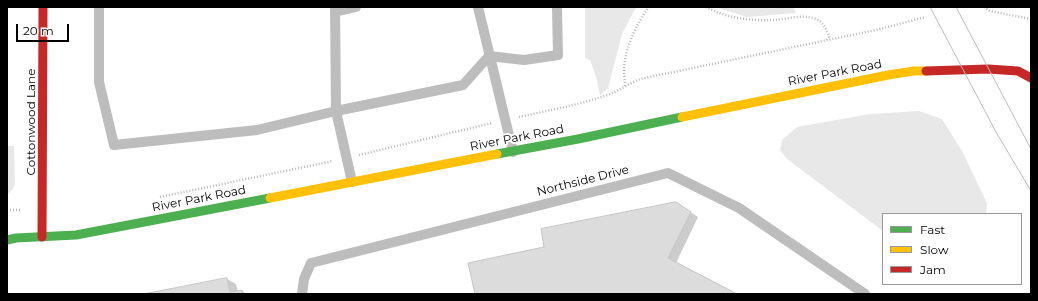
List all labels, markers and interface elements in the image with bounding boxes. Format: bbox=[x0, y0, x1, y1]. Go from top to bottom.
scale bar bbox=[18, 16, 71, 42]
text: 20 m bbox=[23, 23, 54, 38]
street label: River Park Road bbox=[787, 57, 883, 89]
street label: Cottonwood Lane bbox=[24, 69, 38, 175]
street label: River Park Road bbox=[469, 122, 565, 154]
street label: Northside Drive bbox=[536, 163, 630, 199]
street label: River Park Road bbox=[151, 183, 247, 215]
legend bbox=[882, 213, 1022, 285]
text: Fast bbox=[920, 222, 945, 237]
text: Slow bbox=[920, 242, 949, 257]
text: Jam bbox=[920, 262, 946, 277]

